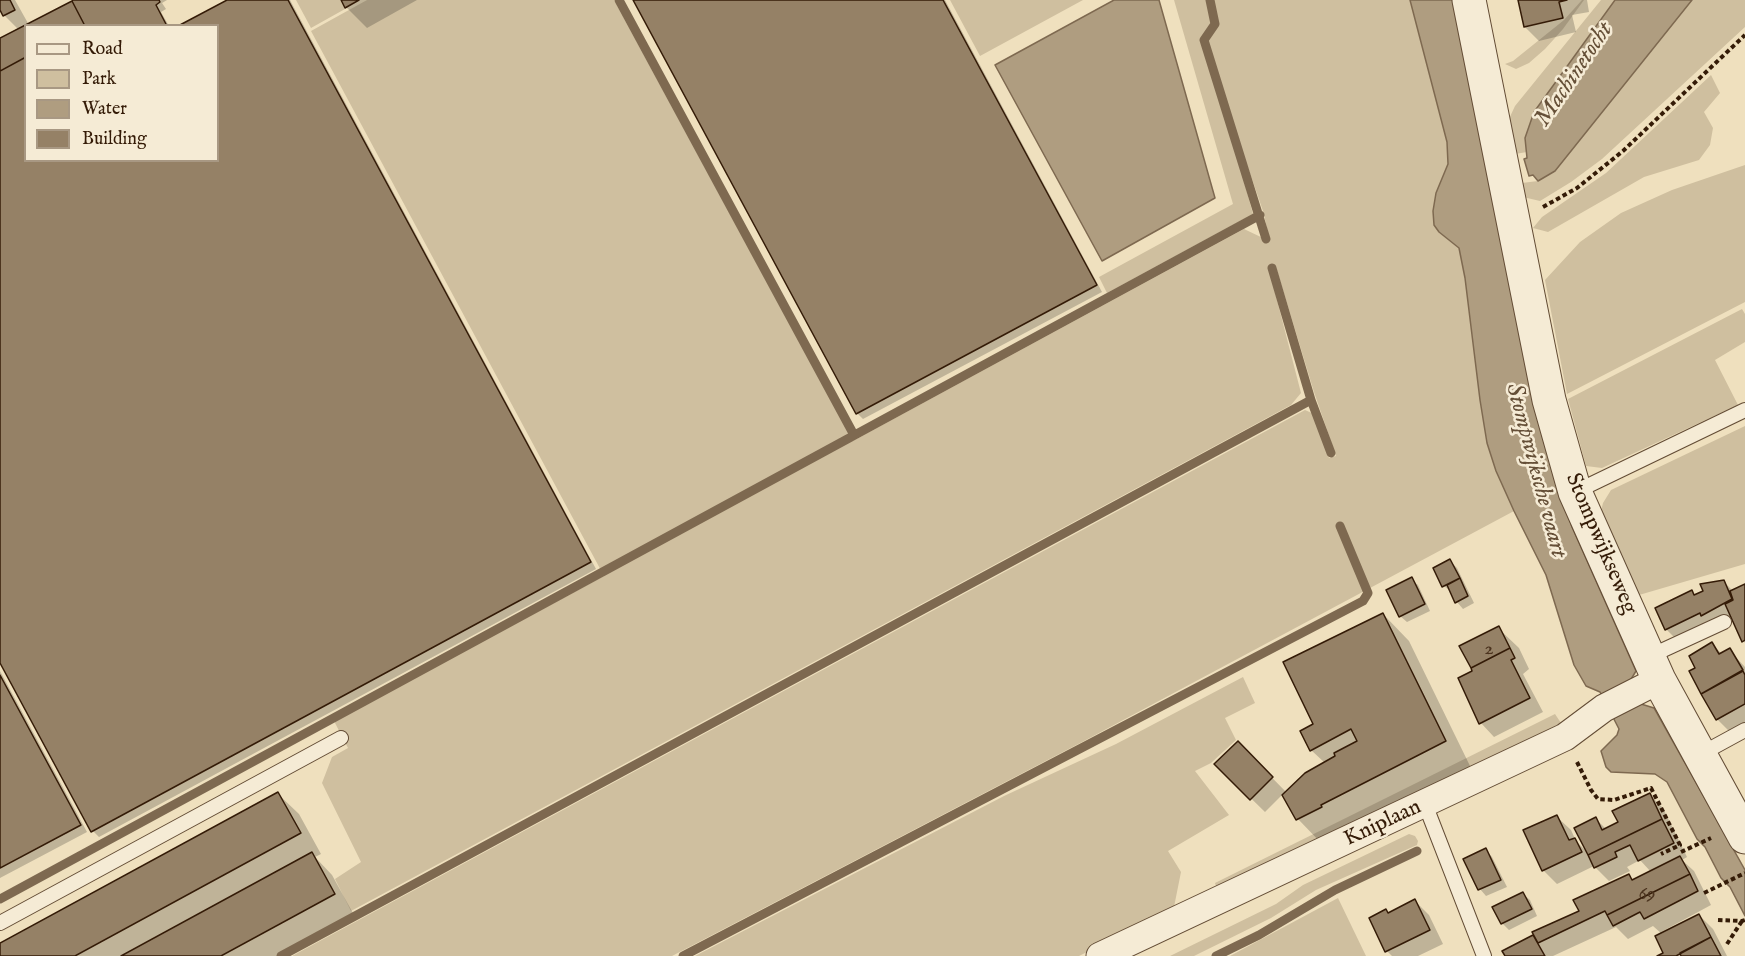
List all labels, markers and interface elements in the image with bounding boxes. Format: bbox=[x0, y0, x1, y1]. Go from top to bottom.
water label: Machinetocht bbox=[1530, 17, 1620, 133]
legend bbox=[24, 24, 219, 162]
text: Road bbox=[82, 38, 123, 61]
text: Park bbox=[82, 68, 116, 91]
text: Water bbox=[82, 98, 127, 121]
text: Building bbox=[82, 128, 147, 151]
water label: Stompwijksche vaart bbox=[1498, 381, 1572, 561]
street label: Stompwijkseweg bbox=[1558, 469, 1642, 619]
house number: 2 bbox=[1484, 638, 1494, 662]
street label: Kniplaan bbox=[1340, 795, 1426, 853]
house number: 69 bbox=[1638, 883, 1656, 907]

